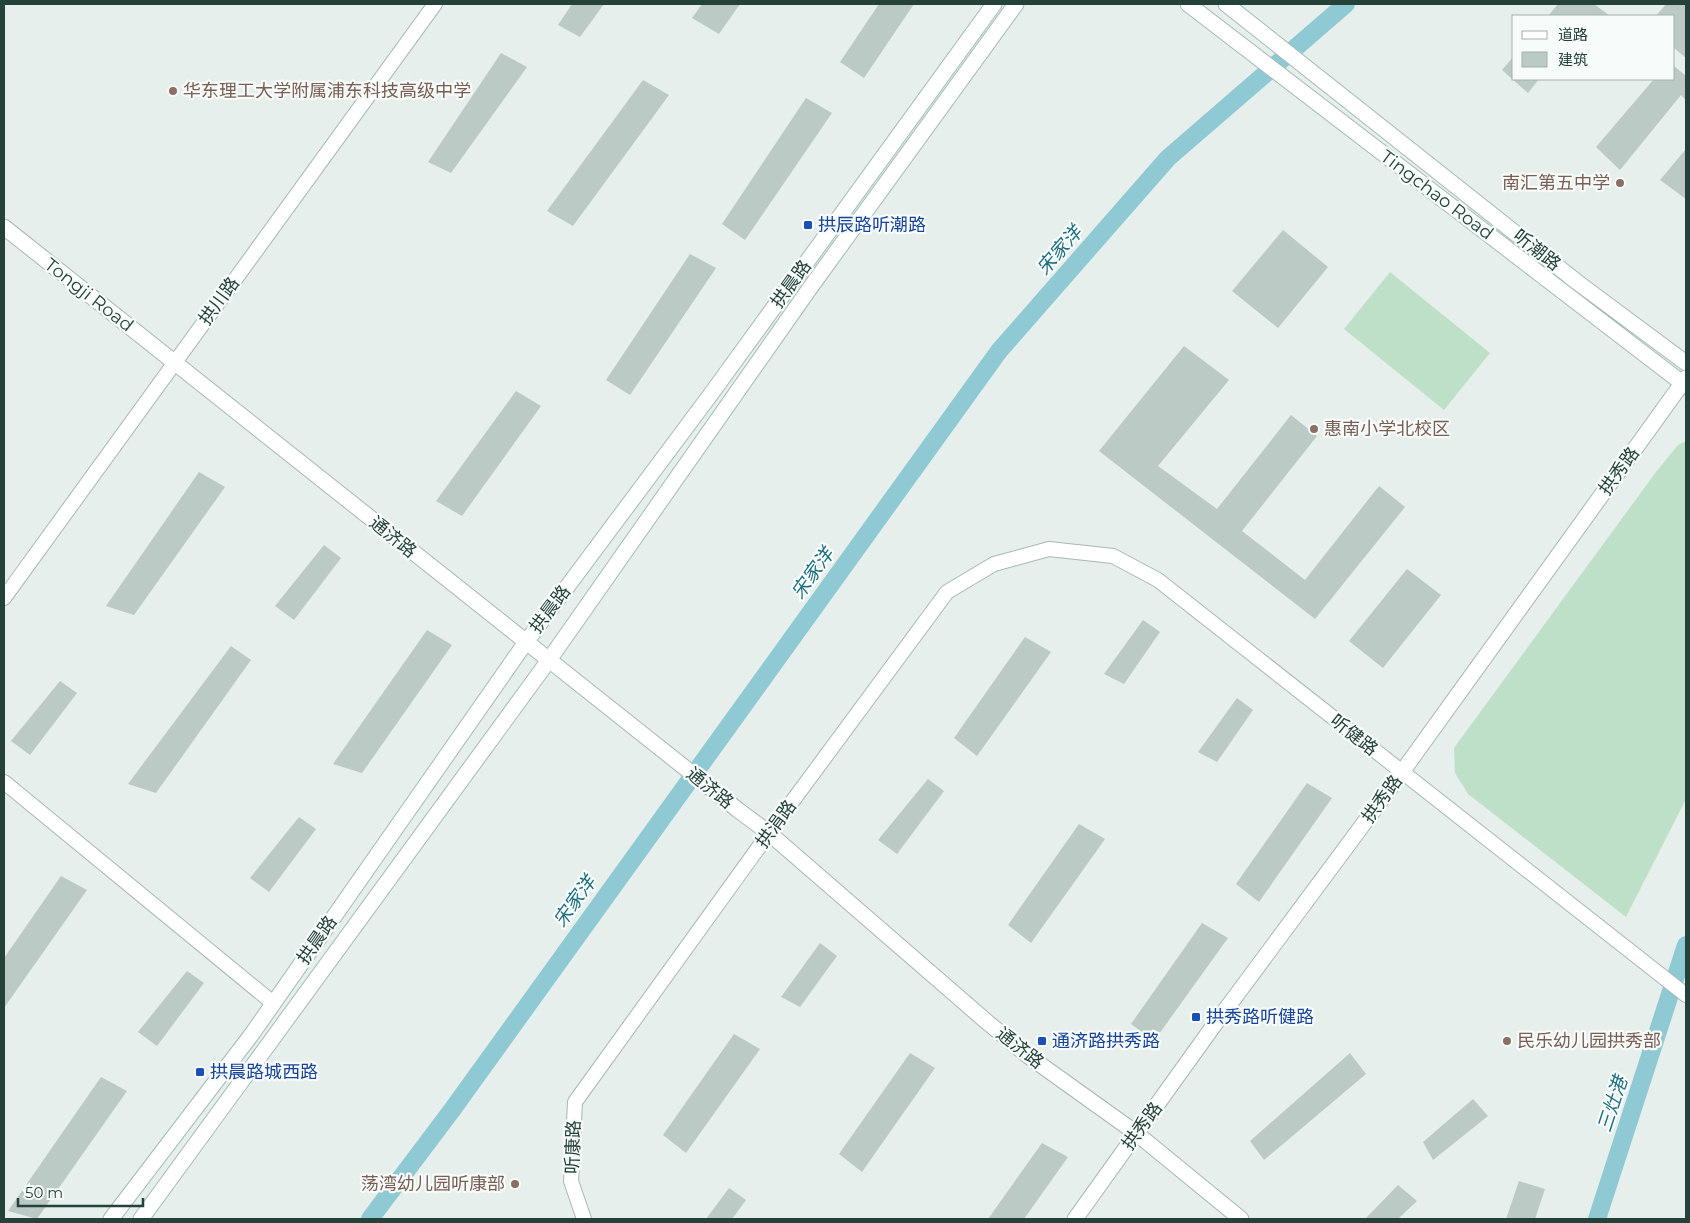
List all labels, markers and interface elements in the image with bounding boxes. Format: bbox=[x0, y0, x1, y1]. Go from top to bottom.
legend bbox=[1512, 15, 1675, 80]
text: 道路 bbox=[1558, 25, 1588, 44]
text: 建筑 bbox=[1558, 50, 1588, 69]
place label: 华东理工大学附属浦东科技高级中学 bbox=[183, 80, 471, 102]
marker: 华东理工大学附属浦东科技高级中学 bbox=[167, 85, 179, 97]
street label: Tingchao Road bbox=[1376, 145, 1498, 245]
place label: 南汇第五中学 bbox=[1502, 172, 1610, 194]
marker: 南汇第五中学 bbox=[1614, 177, 1626, 189]
place label: 拱辰路听潮路 bbox=[818, 214, 926, 236]
marker: 拱辰路听潮路 bbox=[802, 219, 814, 231]
water label: 宋家洋 bbox=[1032, 220, 1088, 279]
street label: 听潮路 bbox=[1509, 225, 1565, 275]
street label: Tongji Road bbox=[40, 253, 138, 337]
street label: 拱晨路 bbox=[766, 256, 816, 312]
street label: 拱川路 bbox=[194, 273, 244, 329]
place label: 惠南小学北校区 bbox=[1324, 418, 1450, 440]
marker: 惠南小学北校区 bbox=[1308, 423, 1320, 435]
street label: 拱秀路 bbox=[1594, 443, 1644, 499]
street label: 通济路 bbox=[365, 511, 421, 563]
water label: 宋家洋 bbox=[786, 542, 840, 603]
street label: 拱晨路 bbox=[525, 581, 575, 637]
street label: 听健路 bbox=[1326, 710, 1382, 760]
street label: 通济路 bbox=[682, 762, 738, 814]
street label: 拱秀路 bbox=[1357, 771, 1407, 827]
street label: 拱涓路 bbox=[751, 796, 801, 852]
water label: 宋家洋 bbox=[548, 870, 602, 931]
street label: 拱晨路 bbox=[293, 912, 341, 968]
place label: 拱秀路听健路 bbox=[1206, 1006, 1314, 1028]
marker: 拱秀路听健路 bbox=[1190, 1011, 1202, 1023]
street label: 通济路 bbox=[992, 1023, 1048, 1073]
place label: 通济路拱秀路 bbox=[1052, 1030, 1160, 1052]
place label: 民乐幼儿园拱秀部 bbox=[1517, 1030, 1661, 1052]
marker: 通济路拱秀路 bbox=[1036, 1035, 1048, 1047]
marker: 民乐幼儿园拱秀部 bbox=[1501, 1035, 1513, 1047]
place label: 拱晨路城西路 bbox=[210, 1061, 318, 1083]
marker: 拱晨路城西路 bbox=[194, 1066, 206, 1078]
water label: 三灶港 bbox=[1593, 1071, 1633, 1135]
street label: 拱秀路 bbox=[1117, 1098, 1167, 1154]
street label: 听康路 bbox=[561, 1120, 585, 1174]
place label: 荡湾幼儿园听康部 bbox=[361, 1173, 505, 1195]
scale bar bbox=[18, 1176, 142, 1208]
marker: 荡湾幼儿园听康部 bbox=[509, 1178, 521, 1190]
text: 50 m bbox=[25, 1183, 63, 1202]

